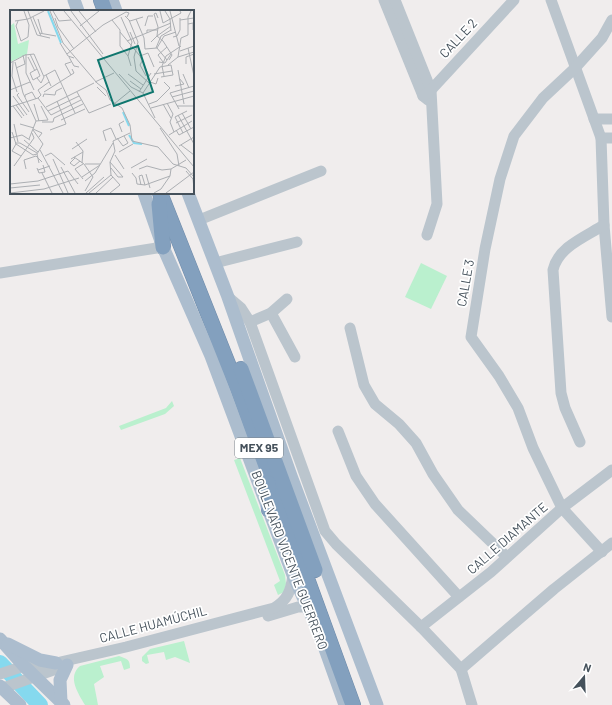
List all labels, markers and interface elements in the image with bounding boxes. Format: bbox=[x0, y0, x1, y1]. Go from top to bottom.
inset map bbox=[10, 10, 194, 194]
street label: CALLE 2 bbox=[436, 15, 480, 61]
street label: CALLE 3 bbox=[453, 258, 477, 308]
road number: MEX 95 bbox=[235, 438, 283, 458]
street label: BOULEVARD VICENTE GUERRERO bbox=[248, 468, 332, 652]
street label: CALLE DIAMANTE bbox=[463, 499, 551, 577]
street label: CALLE HUAMÚCHIL bbox=[98, 602, 208, 646]
north arrow bbox=[564, 657, 604, 697]
text: N bbox=[582, 660, 593, 674]

